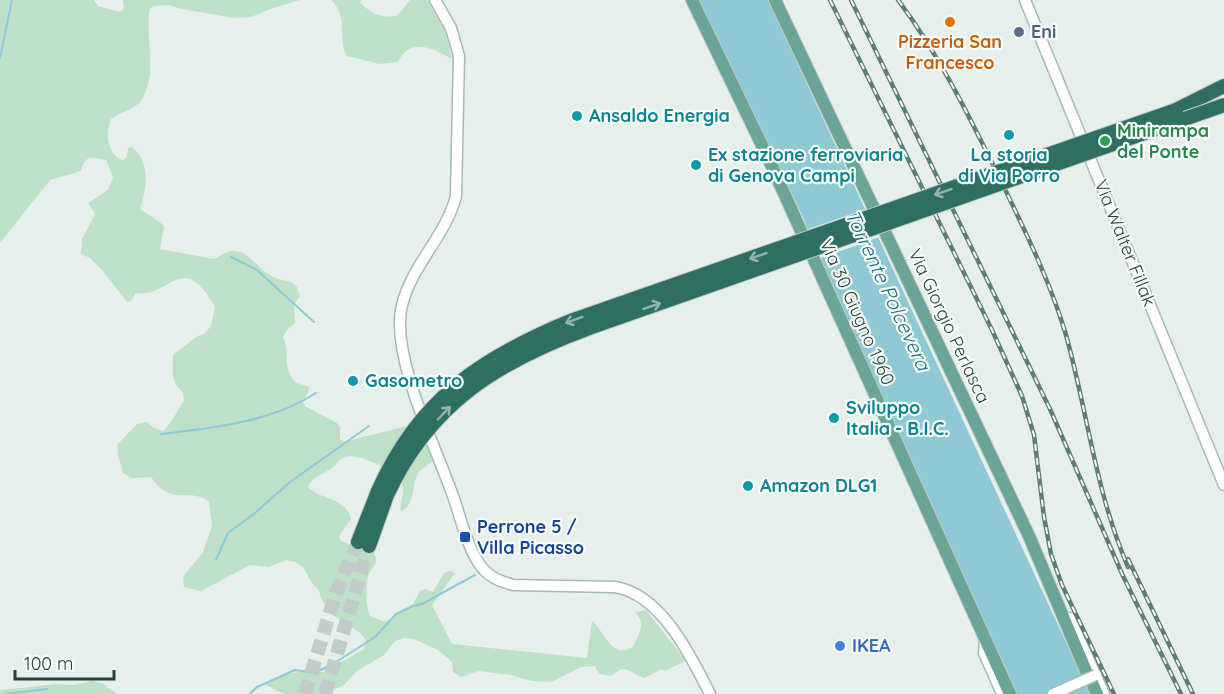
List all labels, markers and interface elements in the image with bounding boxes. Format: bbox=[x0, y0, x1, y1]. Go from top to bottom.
marker: Pizzeria San Francesco bbox=[943, 15, 957, 29]
place label: Eni bbox=[1031, 20, 1056, 43]
marker: Eni bbox=[1012, 25, 1026, 39]
place label: Pizzeria San Francesco bbox=[898, 30, 1002, 74]
place label: Ansaldo Energia bbox=[589, 104, 730, 127]
marker: Ansaldo Energia bbox=[570, 109, 584, 123]
place label: Minirampa del Ponte bbox=[1117, 119, 1209, 163]
marker: La storia di Via Porro bbox=[1002, 128, 1016, 142]
marker: Minirampa del Ponte bbox=[1098, 134, 1112, 148]
place label: Ex stazione ferroviaria di Genova Campi bbox=[708, 143, 903, 187]
place label: La storia di Via Porro bbox=[958, 143, 1060, 187]
marker: Ex stazione ferroviaria di Genova Campi bbox=[689, 158, 703, 172]
street label: Via Walter Fillak bbox=[1090, 176, 1161, 310]
one-way arrow bbox=[934, 187, 952, 198]
water label: Torrente Polcevera bbox=[840, 206, 937, 376]
street label: Via 30 Giugno 1960 bbox=[815, 235, 900, 388]
street label: Via Giorgio Perlasca bbox=[904, 245, 995, 407]
one-way arrow bbox=[749, 251, 768, 262]
one-way arrow bbox=[642, 300, 661, 311]
one-way arrow bbox=[565, 316, 584, 327]
place label: Gasometro bbox=[365, 369, 462, 392]
marker: Gasometro bbox=[346, 374, 360, 388]
place label: Sviluppo Italia - B.I.C. bbox=[846, 396, 949, 440]
one-way arrow bbox=[436, 405, 451, 420]
marker: Sviluppo Italia - B.I.C. bbox=[827, 411, 841, 425]
place label: Amazon DLG1 bbox=[760, 474, 877, 497]
marker: Amazon DLG1 bbox=[741, 479, 755, 493]
place label: Perrone 5 / Villa Picasso bbox=[477, 515, 584, 559]
marker: Perrone 5 / Villa Picasso bbox=[458, 530, 472, 544]
place label: IKEA bbox=[852, 634, 891, 657]
marker: IKEA bbox=[833, 639, 847, 653]
scale bar bbox=[15, 643, 114, 681]
text: 100 m bbox=[24, 652, 73, 675]

